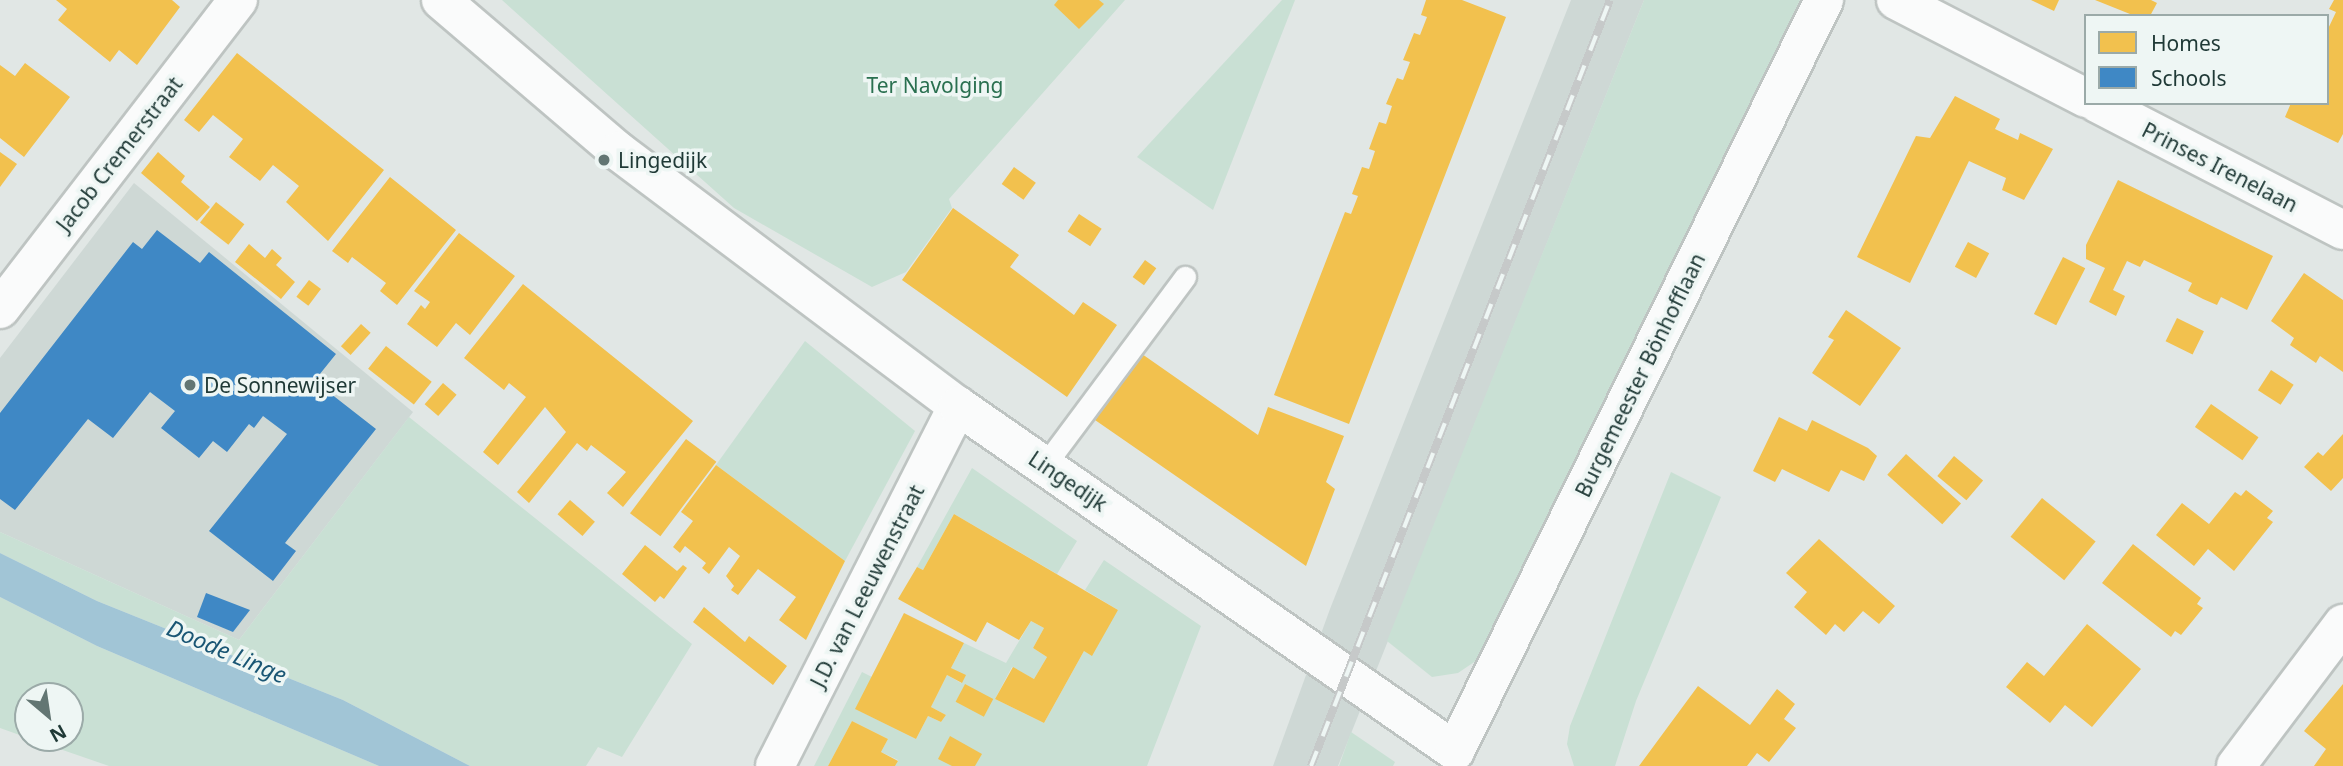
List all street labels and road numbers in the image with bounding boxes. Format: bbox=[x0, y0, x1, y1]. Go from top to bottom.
street label: Jacob Cremerstraat bbox=[51, 72, 187, 236]
street label: Prinses Irenelaan bbox=[2138, 117, 2302, 217]
street label: Burgemeester Bönhofflaan bbox=[1570, 249, 1710, 501]
street label: Lingedijk bbox=[1024, 446, 1112, 516]
street label: J.D. van Leeuwenstraat bbox=[805, 481, 929, 691]

